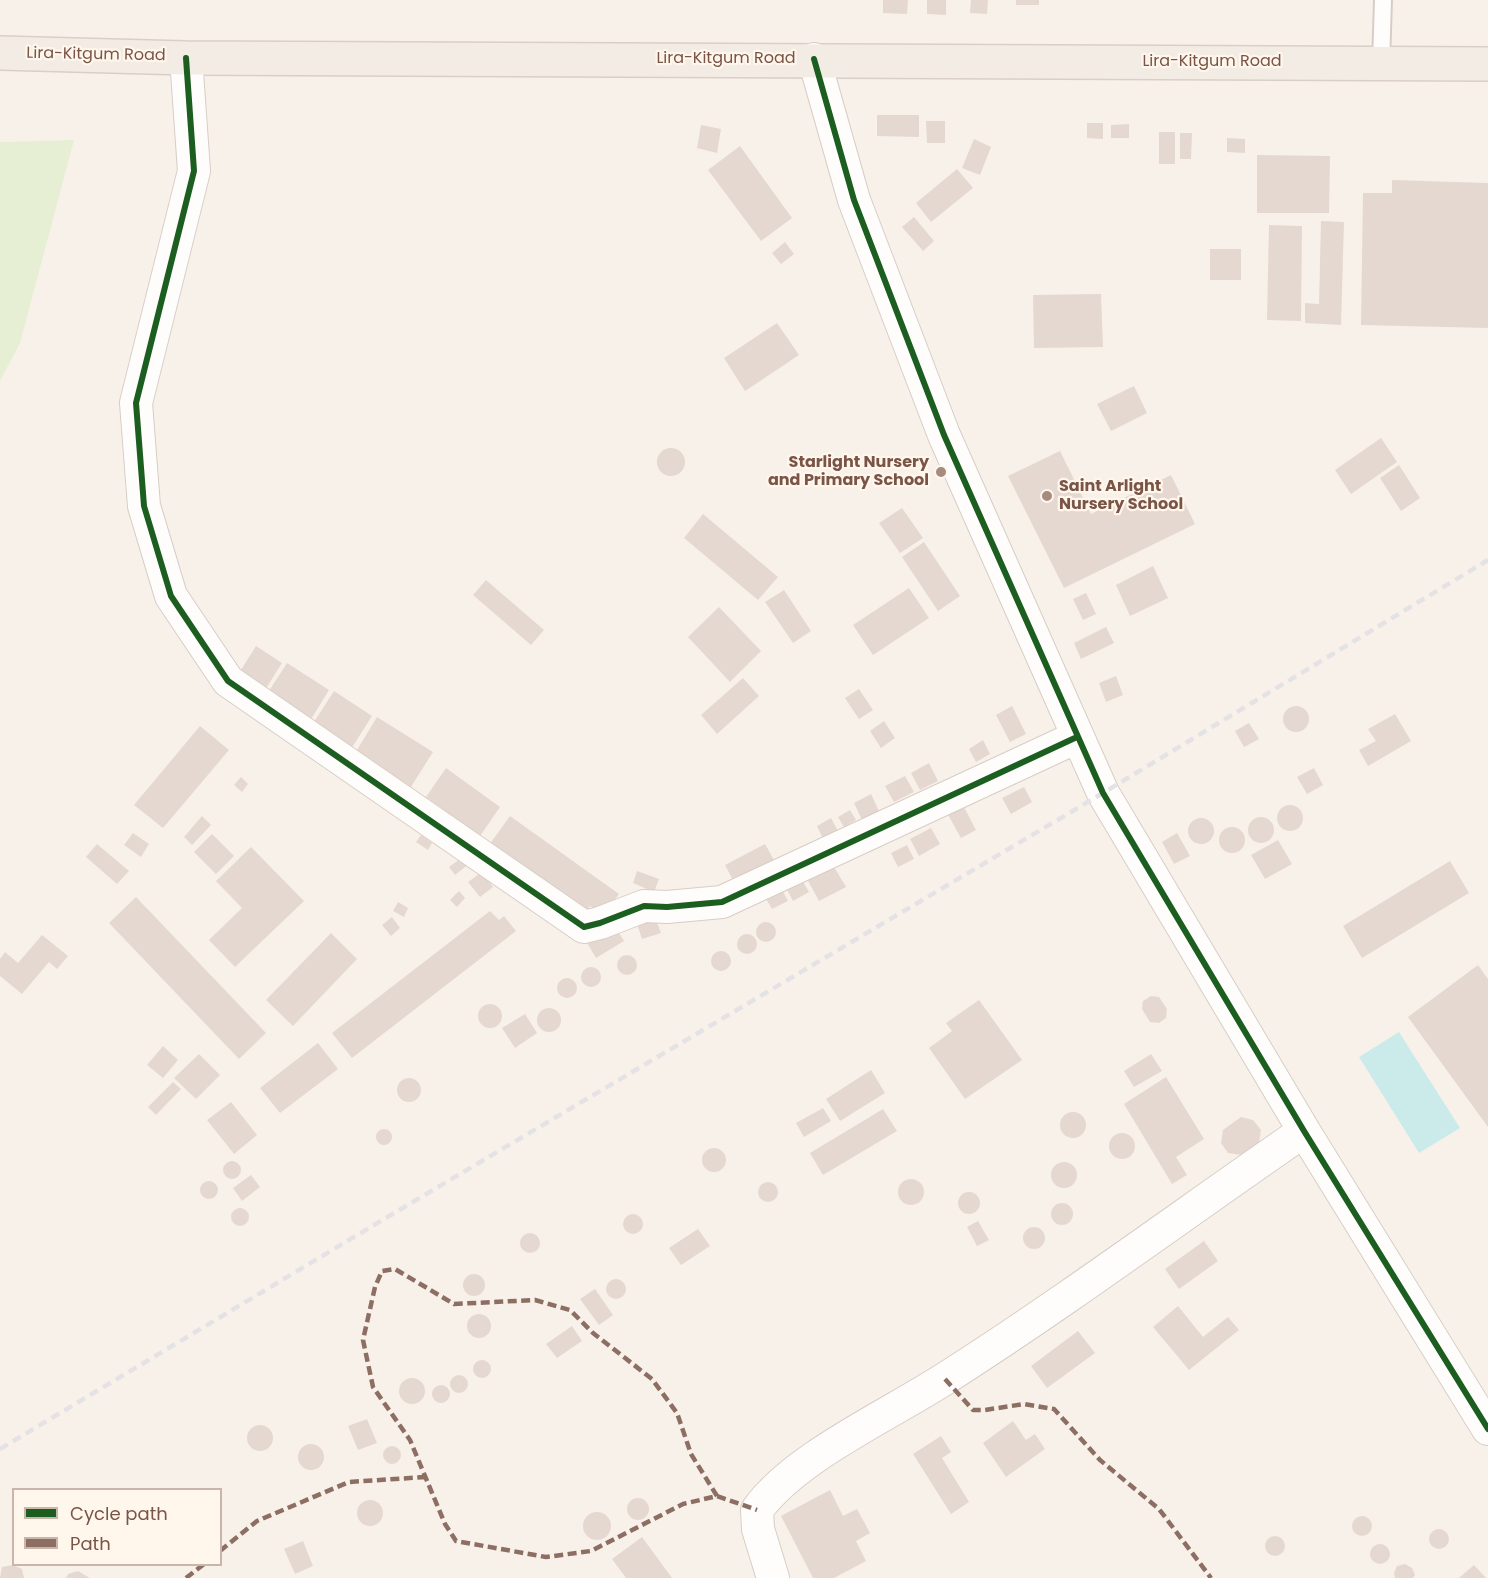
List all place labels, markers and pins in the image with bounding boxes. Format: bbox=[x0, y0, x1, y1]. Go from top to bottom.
place label: Starlight Nursery and Primary School bbox=[768, 453, 929, 491]
marker: Starlight Nursery and Primary School bbox=[934, 465, 948, 479]
place label: Saint Arlight Nursery School bbox=[1059, 477, 1183, 515]
marker: Saint Arlight Nursery School bbox=[1040, 489, 1054, 503]

